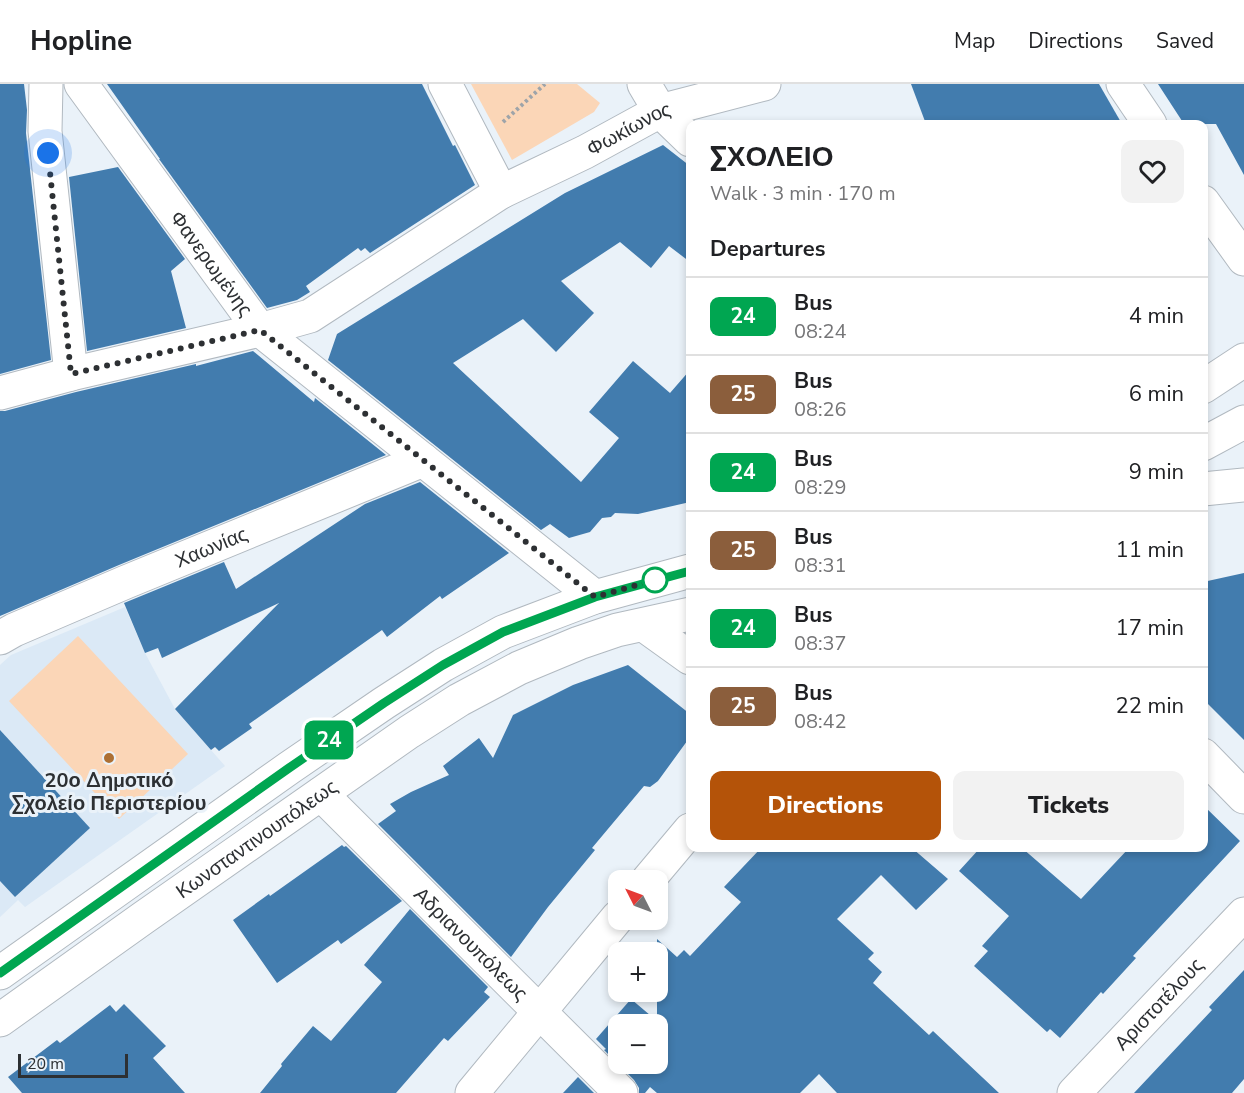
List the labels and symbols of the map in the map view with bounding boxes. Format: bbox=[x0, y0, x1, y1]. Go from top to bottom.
street label: Φωκίωνος bbox=[582, 95, 674, 162]
your location bbox=[33, 138, 63, 168]
street label: Φανερωμένης bbox=[164, 205, 259, 322]
street label: Χαωνίας bbox=[171, 520, 252, 574]
unlabelled marker bbox=[642, 567, 668, 593]
line badge: 24 bbox=[302, 720, 356, 760]
marker: 20ο Δημοτικό Σχολείο Περιστερίου bbox=[102, 751, 116, 765]
place label: 20ο Δημοτικό Σχολείο Περιστερίου bbox=[12, 767, 206, 817]
street label: Κωνσταντινουπόλεως bbox=[170, 773, 343, 905]
north arrow bbox=[608, 870, 668, 930]
street label: Αδριανουπόλεως bbox=[408, 881, 534, 1007]
street label: Αριστοτέλους bbox=[1108, 951, 1209, 1056]
scale bar bbox=[18, 1051, 128, 1078]

